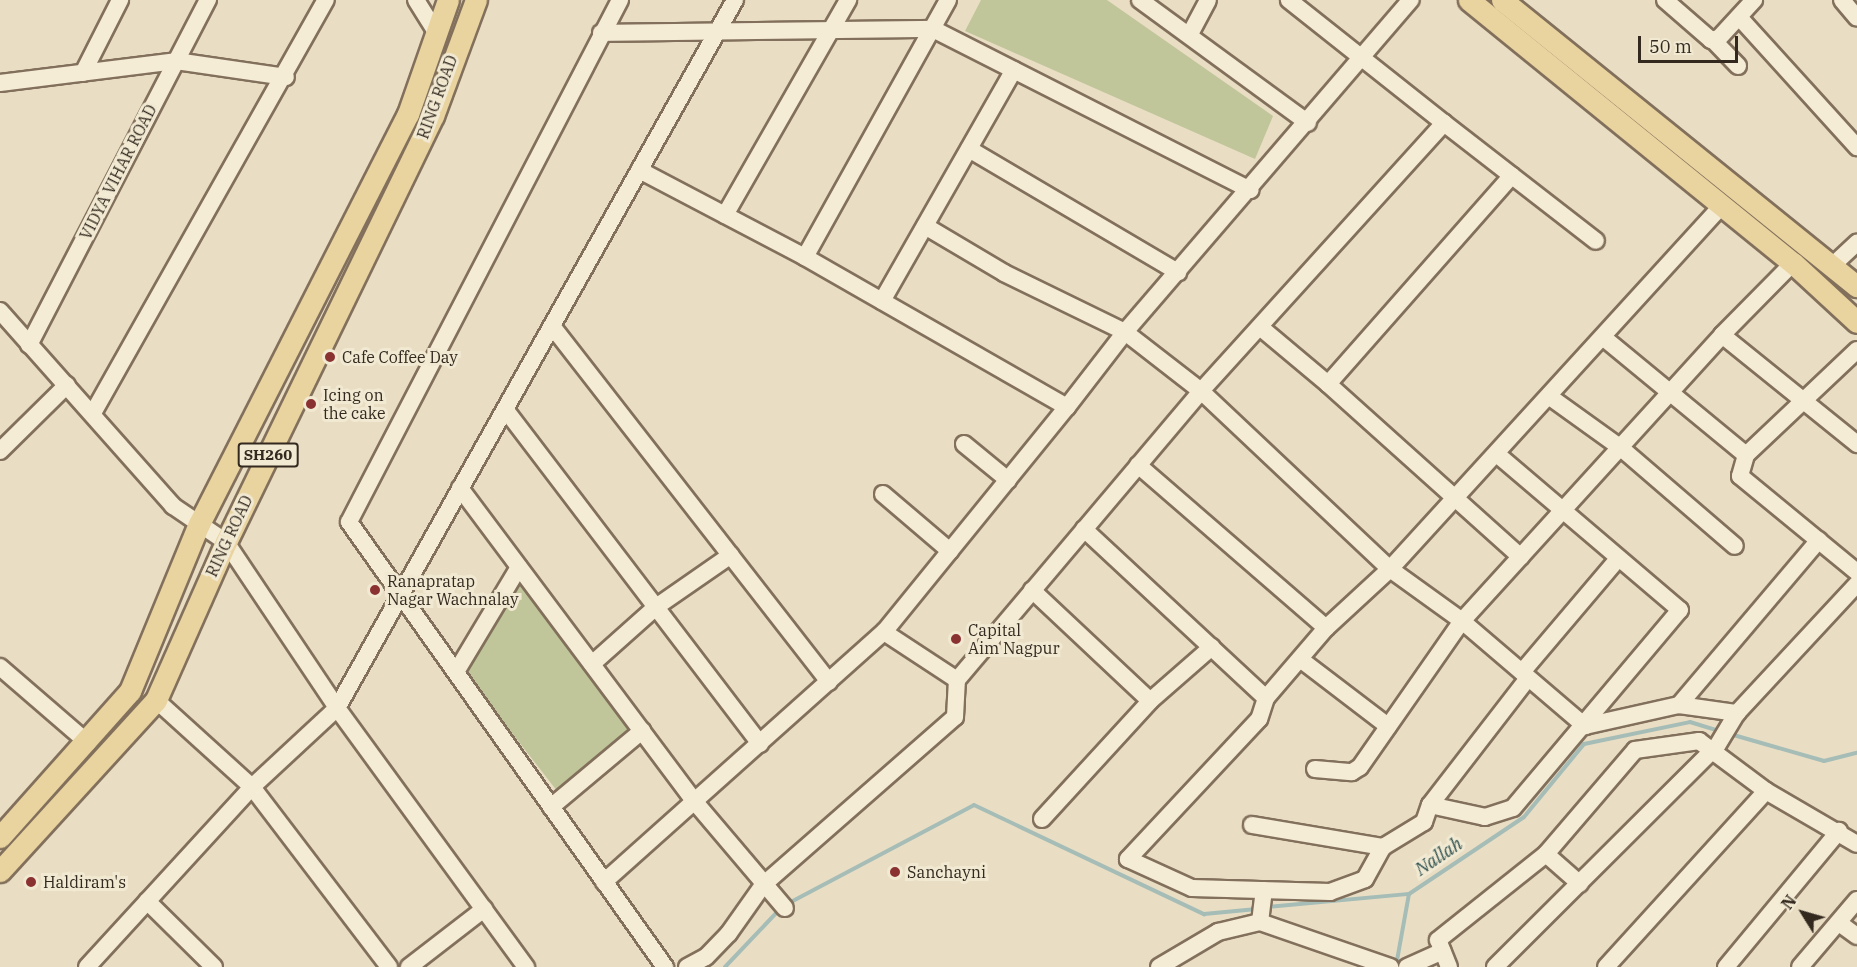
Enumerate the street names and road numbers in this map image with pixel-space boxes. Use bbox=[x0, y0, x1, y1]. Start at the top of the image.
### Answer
street label: RING ROAD bbox=[413, 52, 461, 142]
street label: VIDYA VIHAR ROAD bbox=[76, 101, 160, 243]
road number: SH260 bbox=[236, 443, 300, 467]
street label: RING ROAD bbox=[202, 492, 256, 580]

